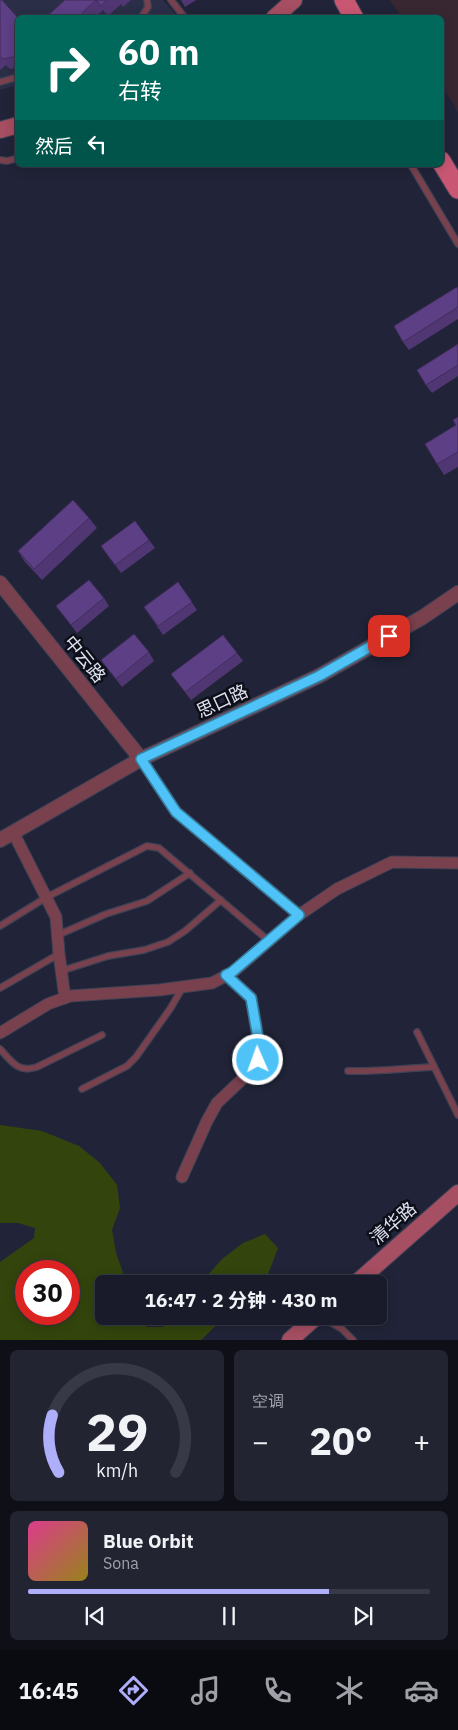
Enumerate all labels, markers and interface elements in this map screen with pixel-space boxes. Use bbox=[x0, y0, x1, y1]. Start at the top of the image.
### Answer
text: 60 m bbox=[118, 29, 200, 75]
icon: right bbox=[35, 35, 100, 100]
text: 右转 bbox=[118, 76, 162, 105]
icon: left bbox=[83, 130, 111, 158]
text: 然后 bbox=[35, 134, 73, 158]
pin bbox=[368, 615, 410, 657]
icon: arrive bbox=[375, 622, 403, 650]
street label: 中云路 bbox=[59, 631, 111, 687]
street label: 思口路 bbox=[193, 679, 251, 723]
position arrow bbox=[231, 1033, 283, 1085]
street label: 清华路 bbox=[365, 1197, 421, 1249]
speed limit sign: 30 bbox=[15, 1260, 80, 1325]
text: 16:47 · 2 分钟 · 430 m bbox=[145, 1288, 337, 1312]
text: 空调 bbox=[252, 1391, 284, 1411]
text: 29 bbox=[86, 1398, 148, 1465]
text: 20° bbox=[309, 1416, 373, 1465]
text: − bbox=[252, 1423, 269, 1460]
text: + bbox=[413, 1423, 430, 1460]
text: km/h bbox=[96, 1459, 138, 1482]
text: Blue Orbit bbox=[103, 1529, 193, 1553]
text: Sona bbox=[103, 1553, 139, 1573]
icon: previous bbox=[81, 1602, 109, 1630]
icon: pause bbox=[215, 1602, 243, 1630]
icon: next bbox=[349, 1602, 377, 1630]
icon: directions bbox=[116, 1673, 151, 1708]
icon: music bbox=[188, 1673, 223, 1708]
icon: phone bbox=[260, 1673, 295, 1708]
icon: climate bbox=[332, 1673, 367, 1708]
icon: car bbox=[404, 1673, 439, 1708]
text: 16:45 bbox=[19, 1676, 79, 1705]

